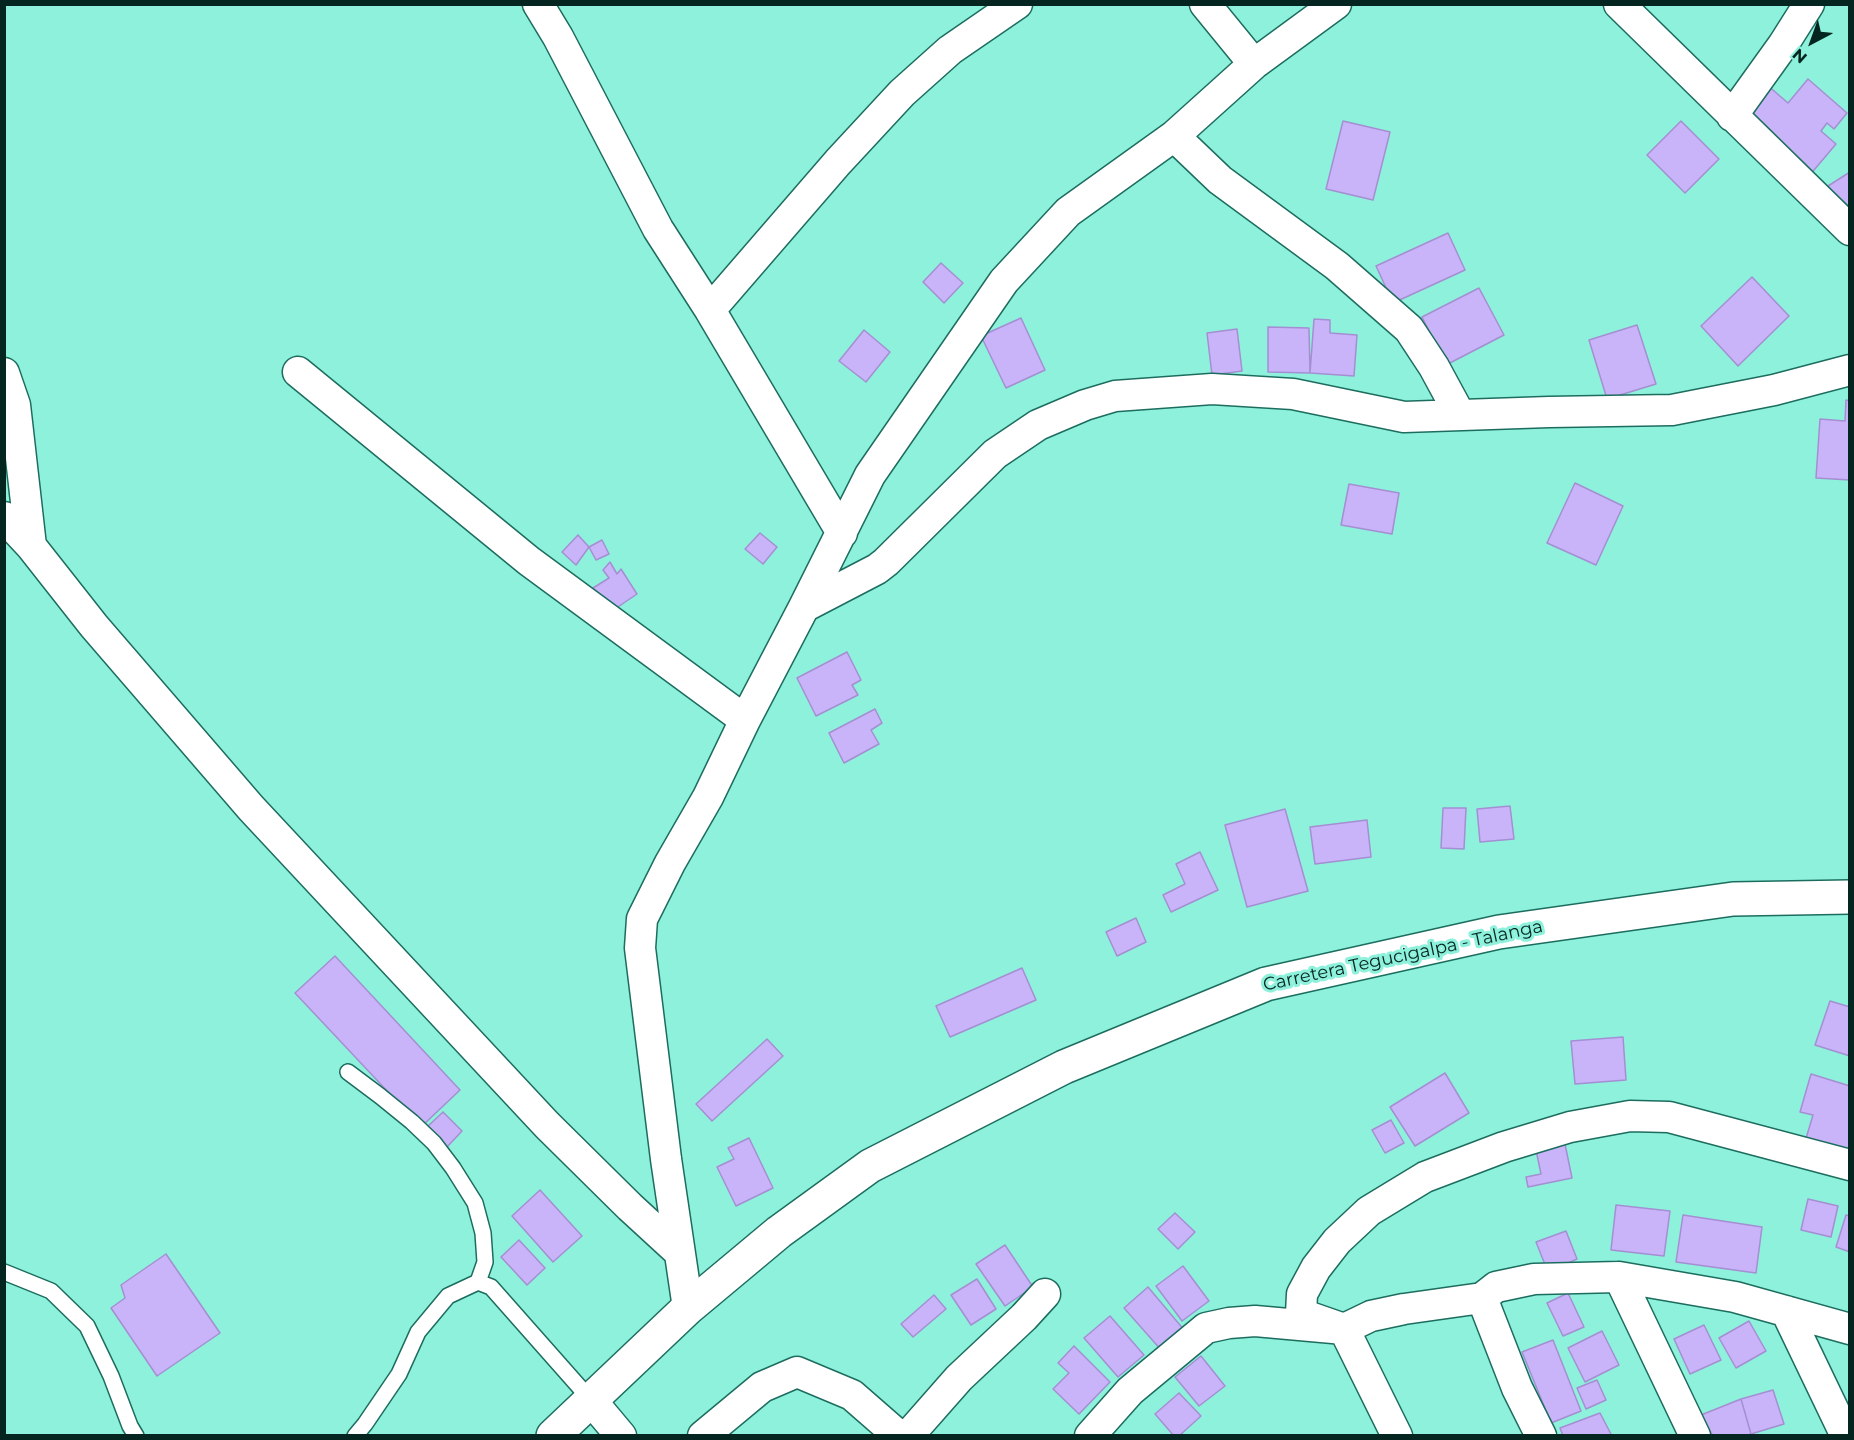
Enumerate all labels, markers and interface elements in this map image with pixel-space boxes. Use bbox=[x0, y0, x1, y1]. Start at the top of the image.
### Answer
north arrow bbox=[1782, 12, 1842, 72]
text: N bbox=[1789, 45, 1811, 67]
street label: Carretera Tegucigalpa - Talanga bbox=[1261, 916, 1545, 996]

